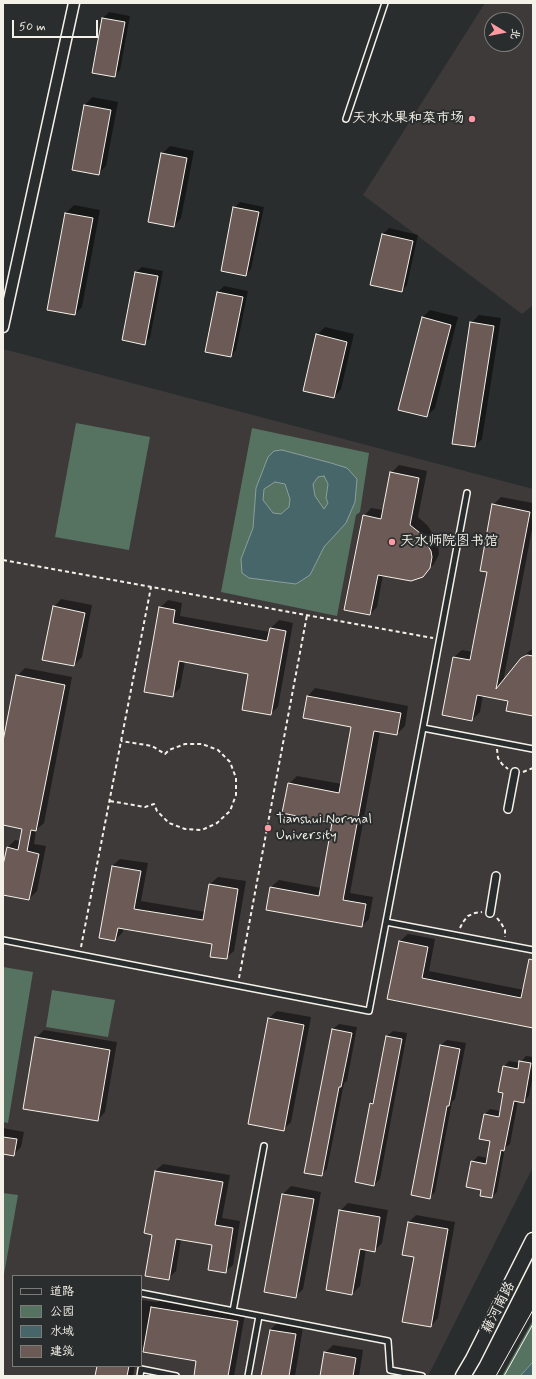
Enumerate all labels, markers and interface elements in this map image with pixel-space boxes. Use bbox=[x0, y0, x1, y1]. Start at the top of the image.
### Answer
scale bar bbox=[14, 12, 100, 38]
north arrow bbox=[484, 12, 524, 52]
text: 50 m bbox=[19, 19, 46, 35]
text: 北 bbox=[507, 27, 523, 41]
place label: 天水水果和菜市场 bbox=[352, 111, 464, 127]
marker: 天水水果和菜市场 bbox=[467, 114, 477, 124]
place label: 天水师院图书馆 bbox=[400, 534, 498, 550]
marker: 天水师院图书馆 bbox=[387, 537, 397, 547]
place label: Tianshui Normal University bbox=[276, 812, 372, 844]
marker: Tianshui Normal University bbox=[263, 823, 273, 833]
legend bbox=[12, 1275, 142, 1367]
street label: 藉河南路 bbox=[479, 1279, 519, 1337]
text: 道路 bbox=[50, 1284, 74, 1300]
text: 公园 bbox=[50, 1304, 74, 1320]
text: 水域 bbox=[50, 1324, 74, 1340]
text: 建筑 bbox=[50, 1344, 74, 1360]

